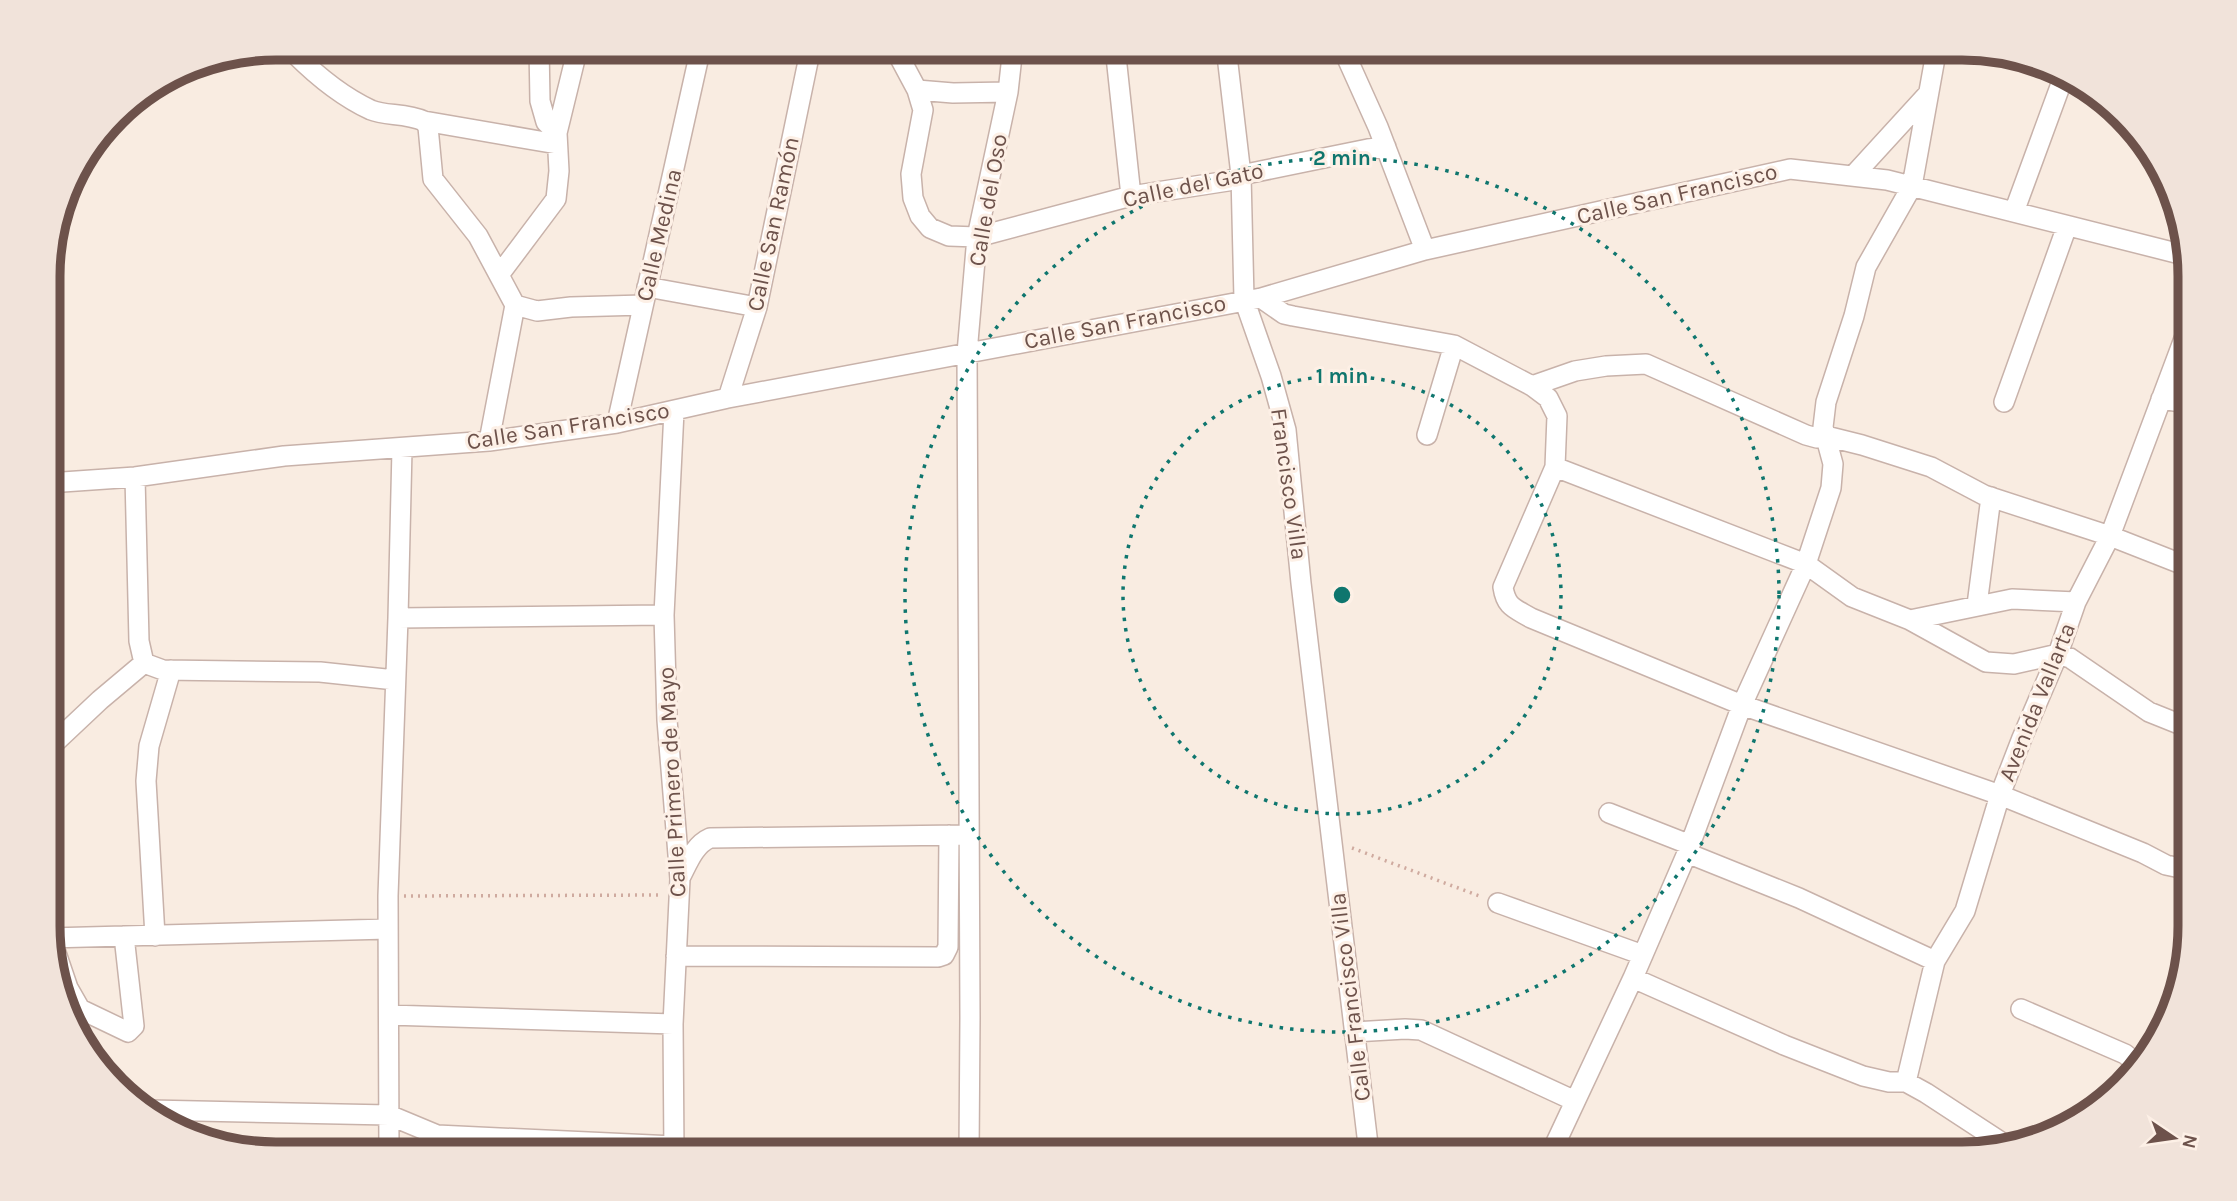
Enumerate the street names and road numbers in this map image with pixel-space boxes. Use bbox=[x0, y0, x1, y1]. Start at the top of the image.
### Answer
street label: Calle del Oso bbox=[963, 132, 1013, 268]
street label: Calle San Ramón bbox=[741, 134, 805, 314]
street label: Calle del Gato bbox=[1120, 157, 1266, 213]
street label: Calle San Francisco bbox=[1574, 158, 1780, 230]
street label: Calle Medina bbox=[631, 166, 687, 304]
street label: Calle San Francisco bbox=[1022, 289, 1228, 355]
street label: Calle San Francisco bbox=[465, 397, 671, 455]
street label: Francisco Villa bbox=[1265, 406, 1313, 562]
street label: Avenida Vallarta bbox=[1993, 619, 2081, 785]
street label: Calle Primero de Mayo bbox=[652, 666, 692, 898]
street label: Calle Francisco Villa bbox=[1324, 891, 1376, 1103]

